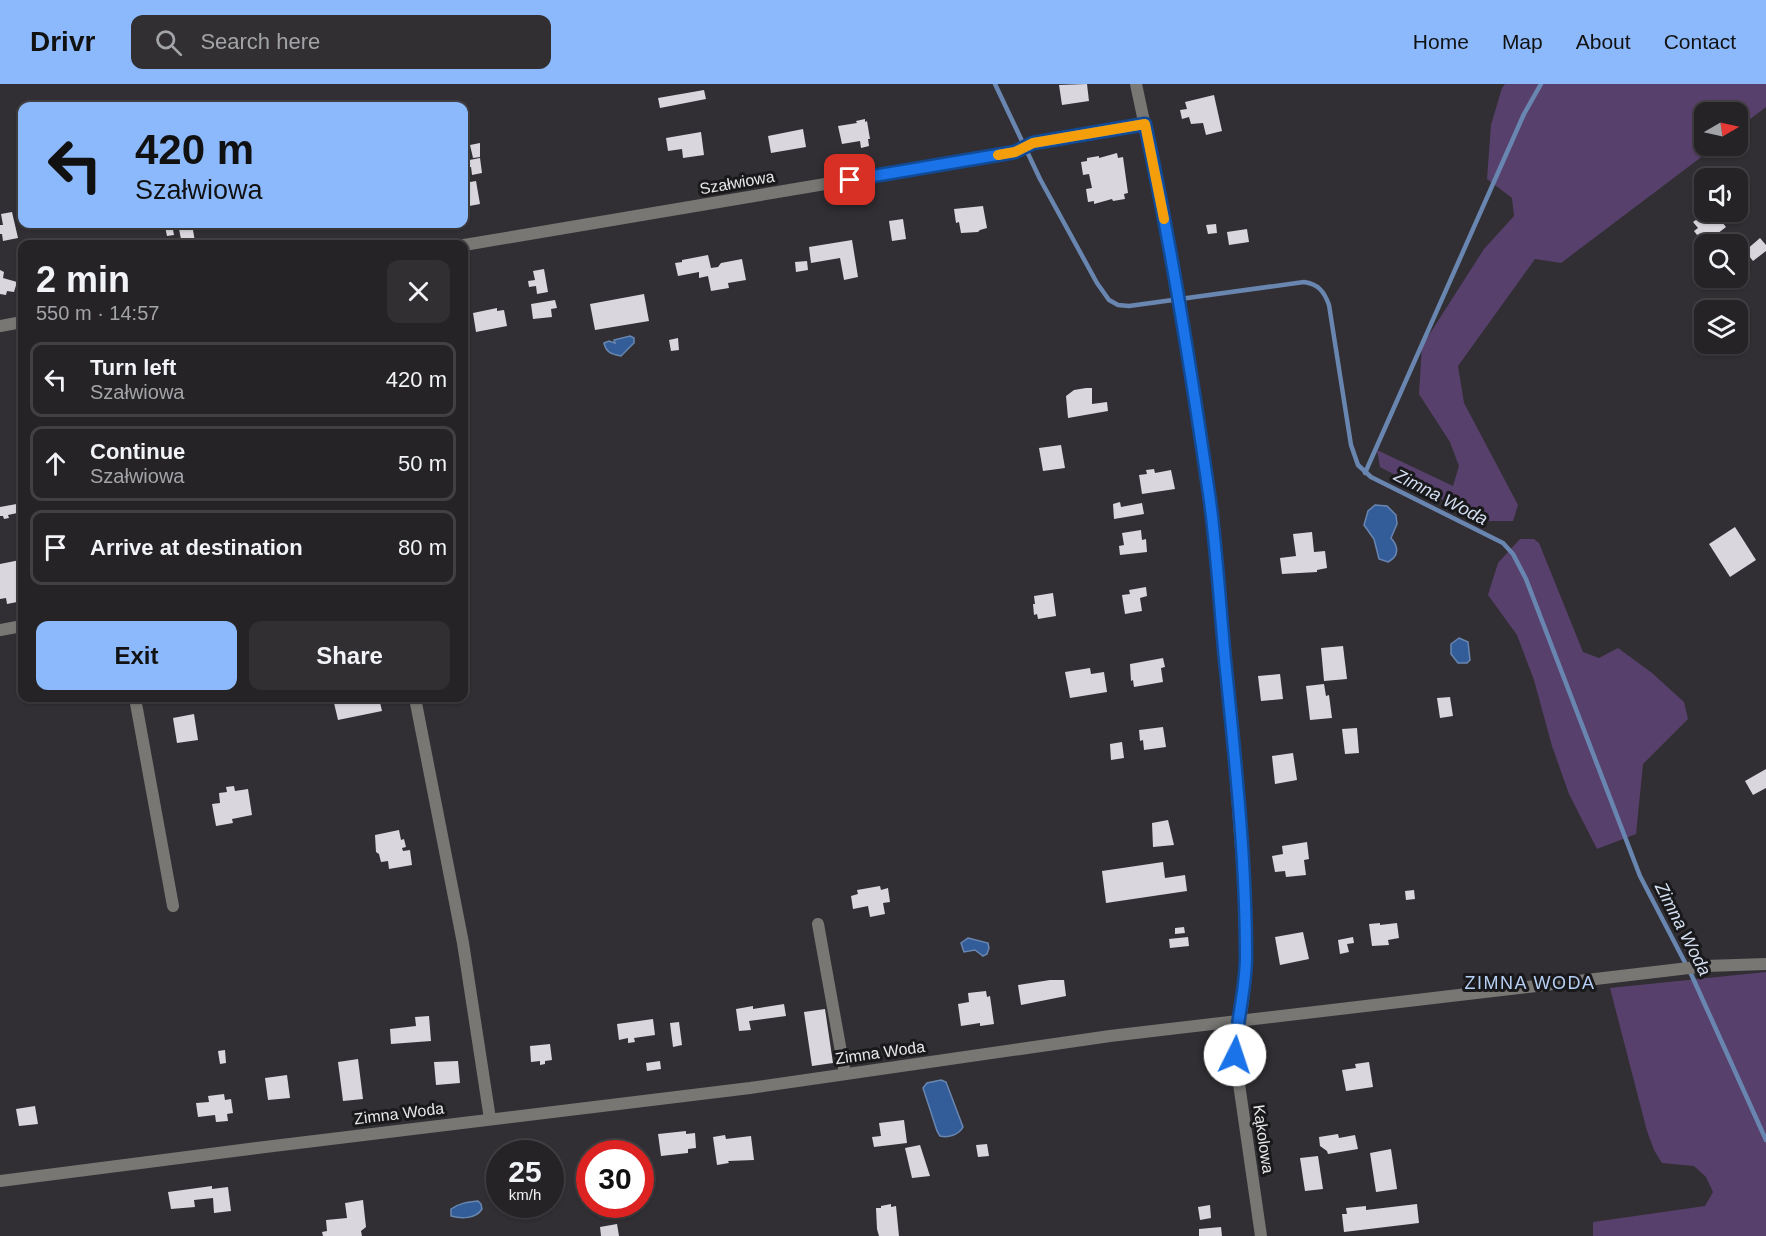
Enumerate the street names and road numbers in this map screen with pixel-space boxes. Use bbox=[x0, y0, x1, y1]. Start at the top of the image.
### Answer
street label: Szałwiowa bbox=[698, 168, 776, 197]
street label: Zimna Woda bbox=[834, 1038, 926, 1067]
street label: Zimna Woda bbox=[353, 1100, 445, 1127]
street label: Kąkolowa bbox=[1250, 1104, 1277, 1175]

